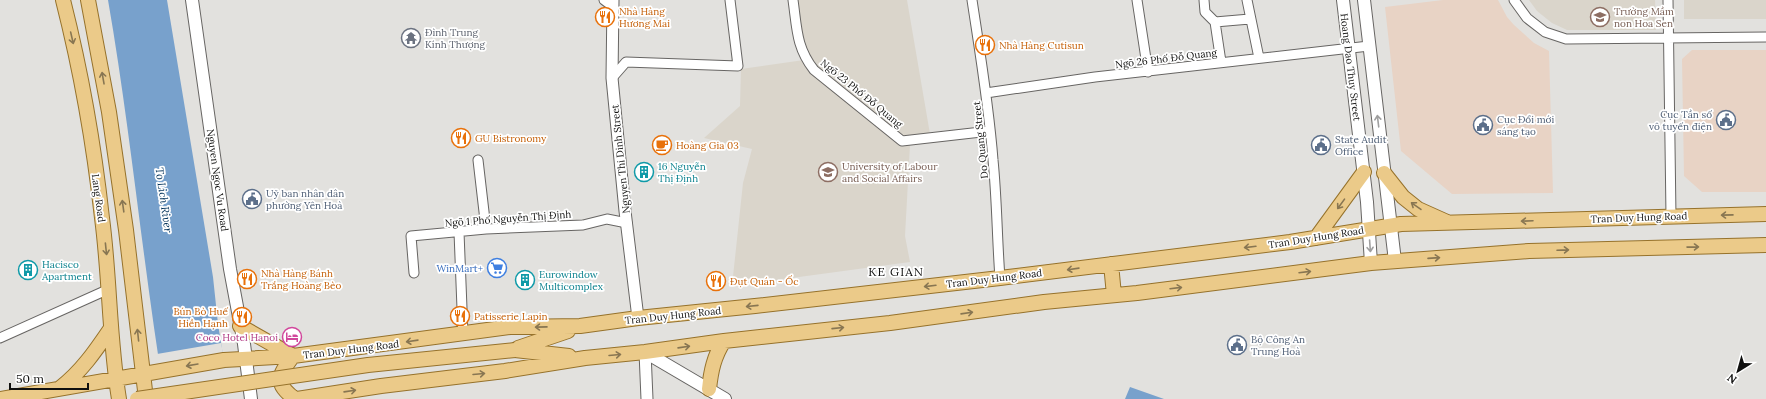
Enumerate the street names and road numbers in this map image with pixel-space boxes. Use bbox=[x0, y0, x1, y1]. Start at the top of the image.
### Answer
street label: Hoang Dao Thuy Street bbox=[1337, 12, 1364, 122]
street label: Ngõ 26 Phố Đỗ Quang bbox=[1114, 46, 1218, 71]
street label: Ngõ 23 Phố Đỗ Quang bbox=[818, 56, 906, 131]
street label: Do Quang Street bbox=[970, 101, 991, 179]
street label: Nguyen Thi Dinh Street bbox=[608, 104, 633, 214]
street label: Nguyen Ngoc Vu Road bbox=[204, 128, 231, 232]
street label: Lang Road bbox=[89, 173, 108, 223]
street label: Ngõ 1 Phố Nguyễn Thị Định bbox=[444, 208, 572, 229]
street label: Tran Duy Hung Road bbox=[1590, 209, 1688, 226]
street label: Tran Duy Hung Road bbox=[1267, 224, 1365, 251]
street label: Tran Duy Hung Road bbox=[945, 266, 1043, 291]
street label: Tran Duy Hung Road bbox=[624, 304, 722, 327]
street label: Tran Duy Hung Road bbox=[302, 337, 400, 362]

